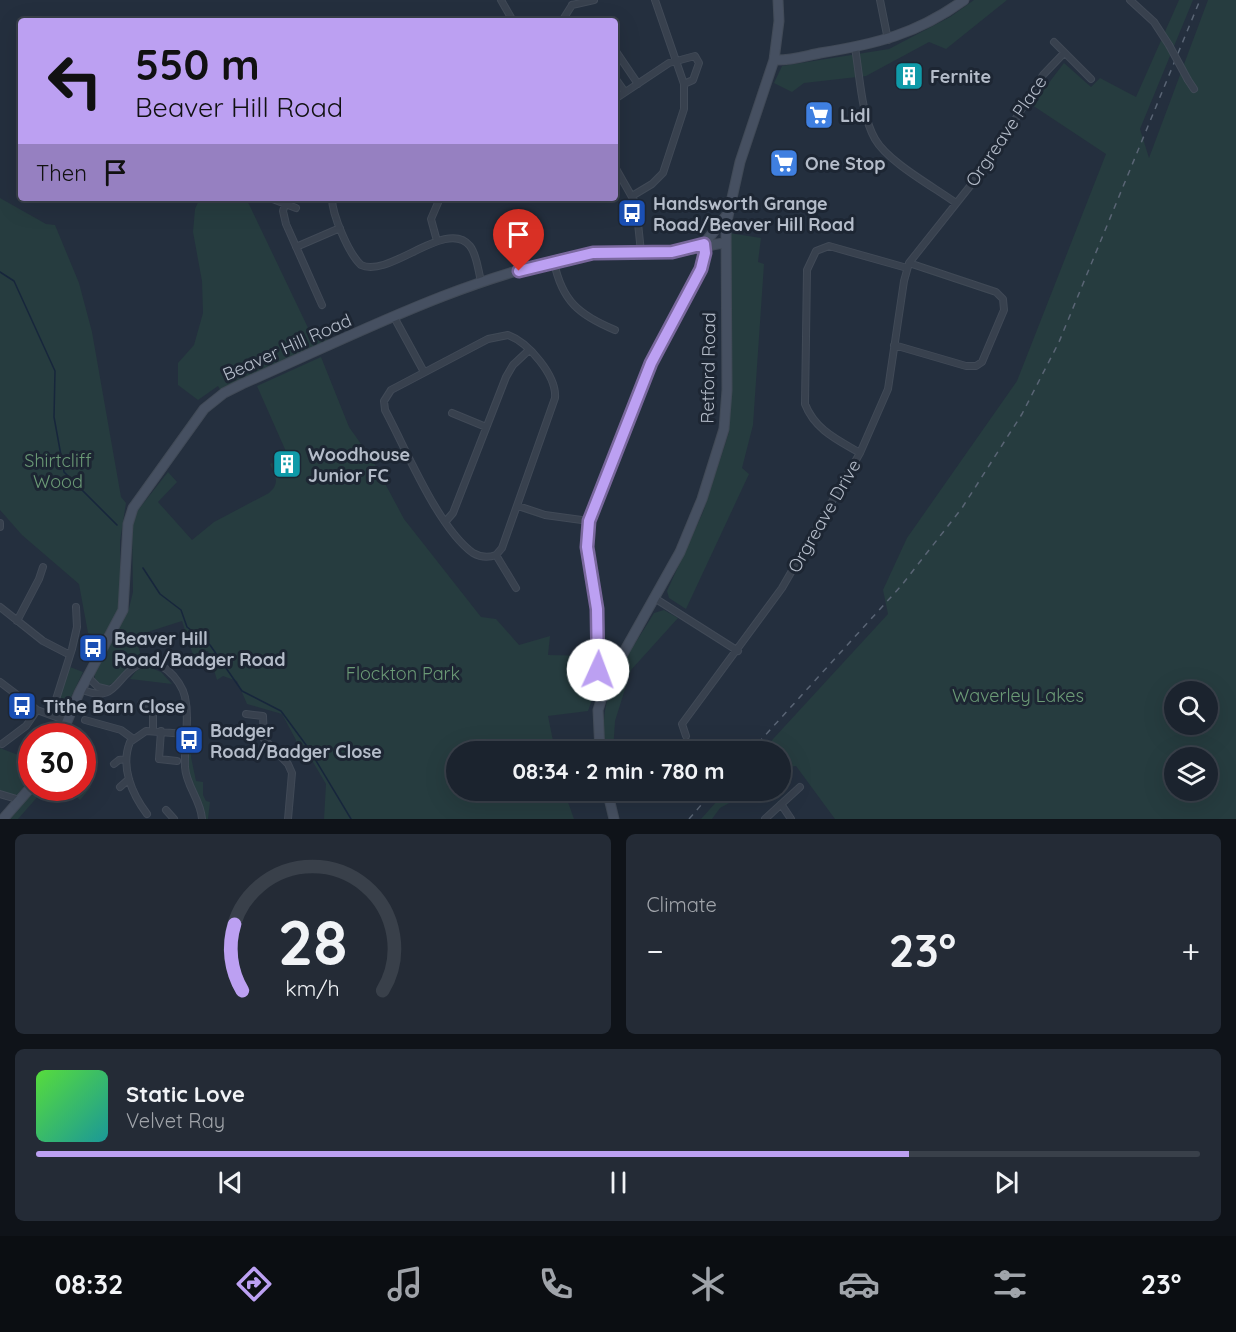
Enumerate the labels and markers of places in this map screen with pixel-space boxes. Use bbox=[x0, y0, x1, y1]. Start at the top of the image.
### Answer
building icon: Fernite bbox=[893, 60, 925, 92]
place label: Fernite bbox=[930, 65, 991, 88]
supermarket icon: Lidl bbox=[803, 99, 835, 131]
place label: Lidl bbox=[840, 104, 871, 127]
supermarket icon: One Stop bbox=[768, 147, 800, 179]
place label: One Stop bbox=[805, 152, 886, 175]
place label: Handsworth Grange Road/Beaver Hill Road bbox=[653, 192, 854, 236]
bus stop icon: Handsworth Grange Road/Beaver Hill Road bbox=[616, 197, 648, 229]
pin bbox=[493, 209, 544, 271]
place label: Woodhouse Junior FC bbox=[308, 443, 410, 487]
building icon: Woodhouse Junior FC bbox=[271, 448, 303, 480]
place label: Beaver Hill Road/Badger Road bbox=[114, 627, 285, 671]
bus stop icon: Beaver Hill Road/Badger Road bbox=[77, 632, 109, 664]
bus stop icon: Tithe Barn Close bbox=[6, 690, 38, 722]
place label: Tithe Barn Close bbox=[43, 695, 185, 718]
place label: Badger Road/Badger Close bbox=[210, 719, 382, 763]
bus stop icon: Badger Road/Badger Close bbox=[173, 724, 205, 756]

